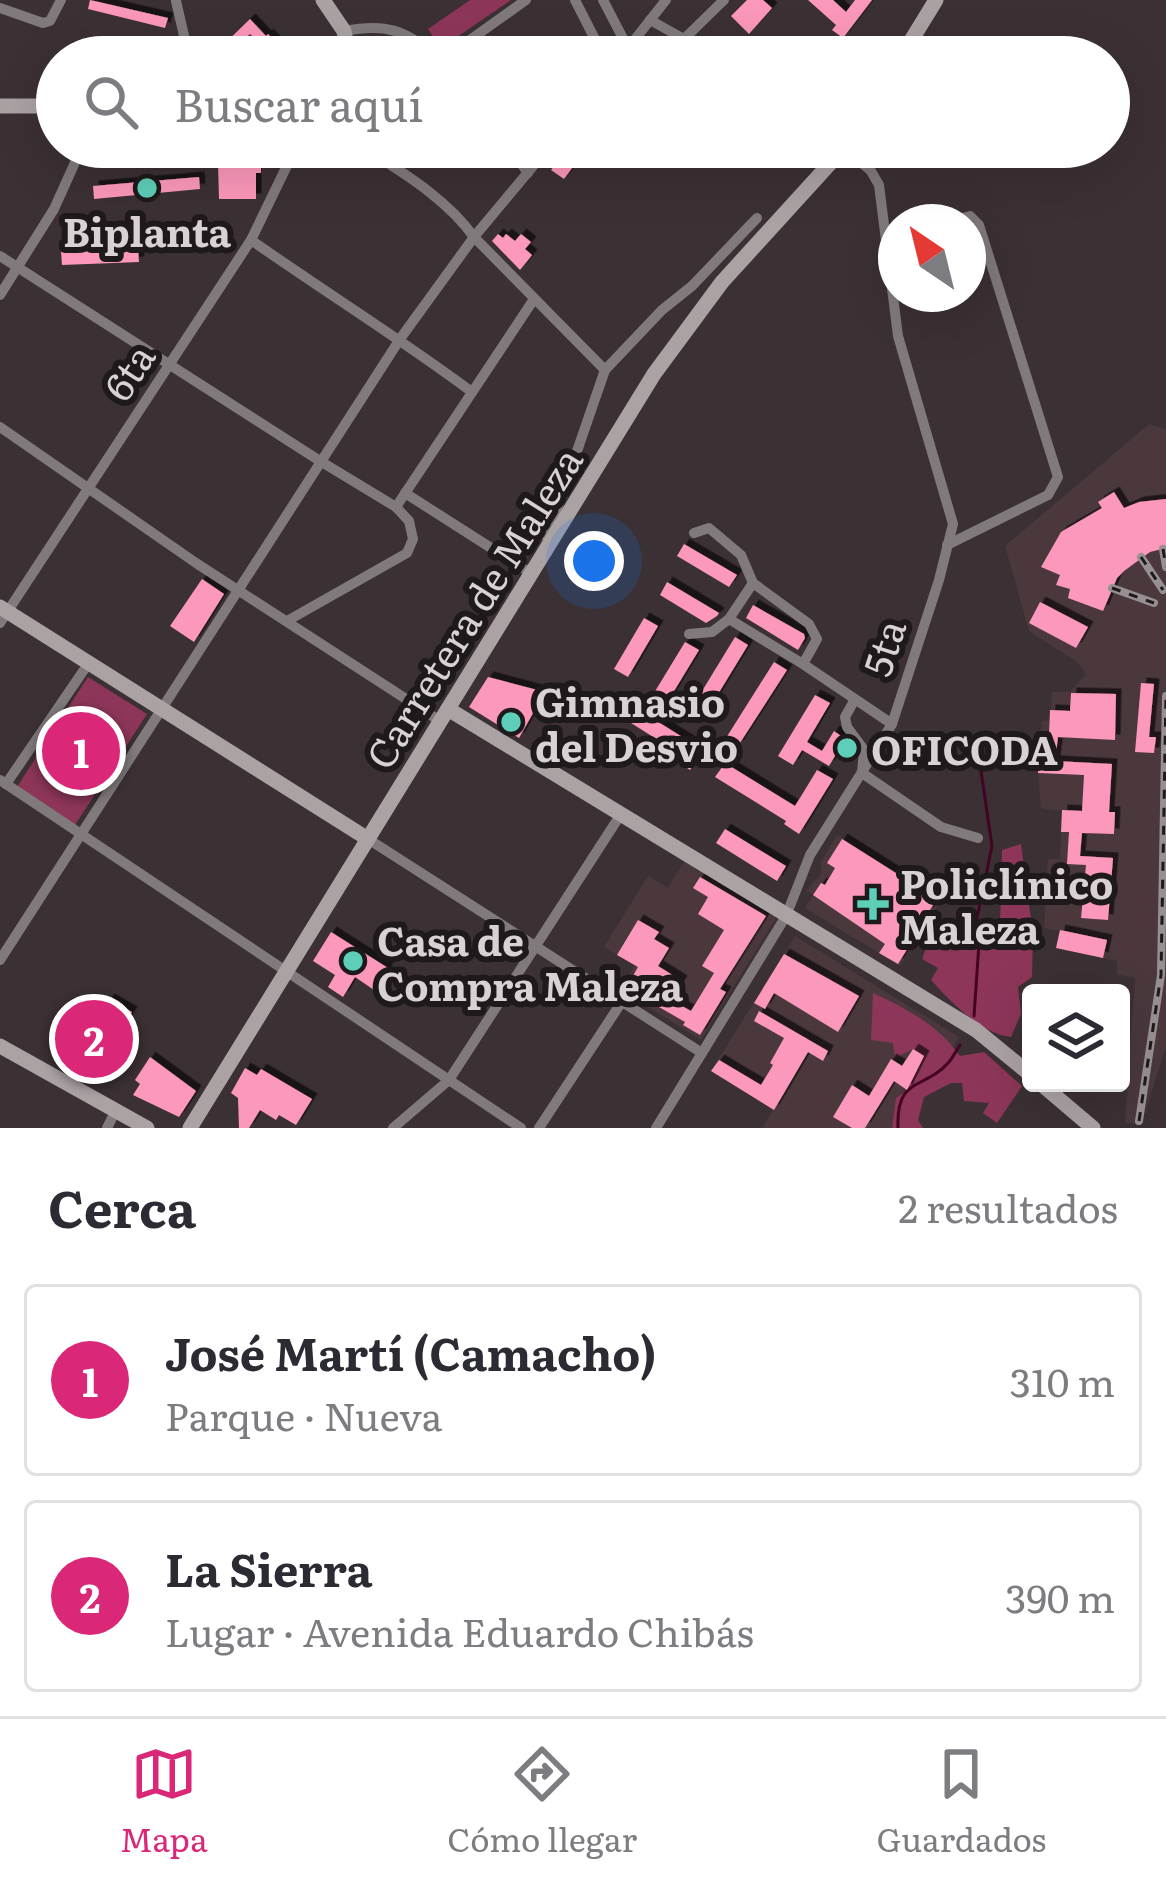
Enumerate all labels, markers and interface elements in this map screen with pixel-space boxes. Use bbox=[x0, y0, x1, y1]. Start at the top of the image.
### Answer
search box bbox=[36, 36, 1130, 168]
icon: search bbox=[78, 69, 144, 135]
text: Buscar aquí bbox=[174, 69, 423, 136]
marker: Biplanta bbox=[134, 175, 160, 201]
place label: Biplanta bbox=[63, 201, 232, 259]
north arrow bbox=[878, 204, 986, 312]
street label: 6ta bbox=[87, 331, 167, 411]
street label: Carretera de Maleza bbox=[349, 435, 595, 779]
your location bbox=[564, 531, 624, 591]
street label: 5ta bbox=[846, 611, 918, 683]
place label: Gimnasio del Desvio bbox=[535, 671, 738, 774]
pin: 1 bbox=[42, 706, 120, 796]
marker: Gimnasio del Desvio bbox=[498, 709, 524, 735]
place label: OFICODA bbox=[871, 719, 1058, 777]
marker: OFICODA bbox=[834, 735, 860, 761]
place label: Policlínico Maleza bbox=[900, 853, 1113, 956]
marker: Policlínico Maleza bbox=[857, 888, 889, 920]
place label: Casa de Compra Maleza bbox=[377, 910, 684, 1013]
marker: Casa de Compra Maleza bbox=[340, 948, 366, 974]
map controls bbox=[1022, 984, 1130, 1092]
button: layers bbox=[1022, 984, 1130, 1092]
pin: 2 bbox=[55, 994, 133, 1084]
text: Cerca bbox=[48, 1168, 196, 1244]
text: 2 resultados bbox=[898, 1177, 1118, 1235]
text: José Martí (Camacho) bbox=[165, 1318, 656, 1385]
text: 1 bbox=[82, 1351, 98, 1409]
text: 310 m bbox=[1010, 1351, 1115, 1409]
text: Parque · Nueva bbox=[165, 1385, 443, 1443]
text: La Sierra bbox=[165, 1534, 373, 1601]
text: 2 bbox=[80, 1567, 100, 1625]
text: 390 m bbox=[1005, 1567, 1115, 1625]
text: Lugar · Avenida Eduardo Chibás bbox=[165, 1601, 754, 1659]
tab: Mapa bbox=[120, 1741, 208, 1862]
tab: Cómo llegar bbox=[447, 1741, 637, 1862]
tab: Guardados bbox=[876, 1741, 1046, 1862]

